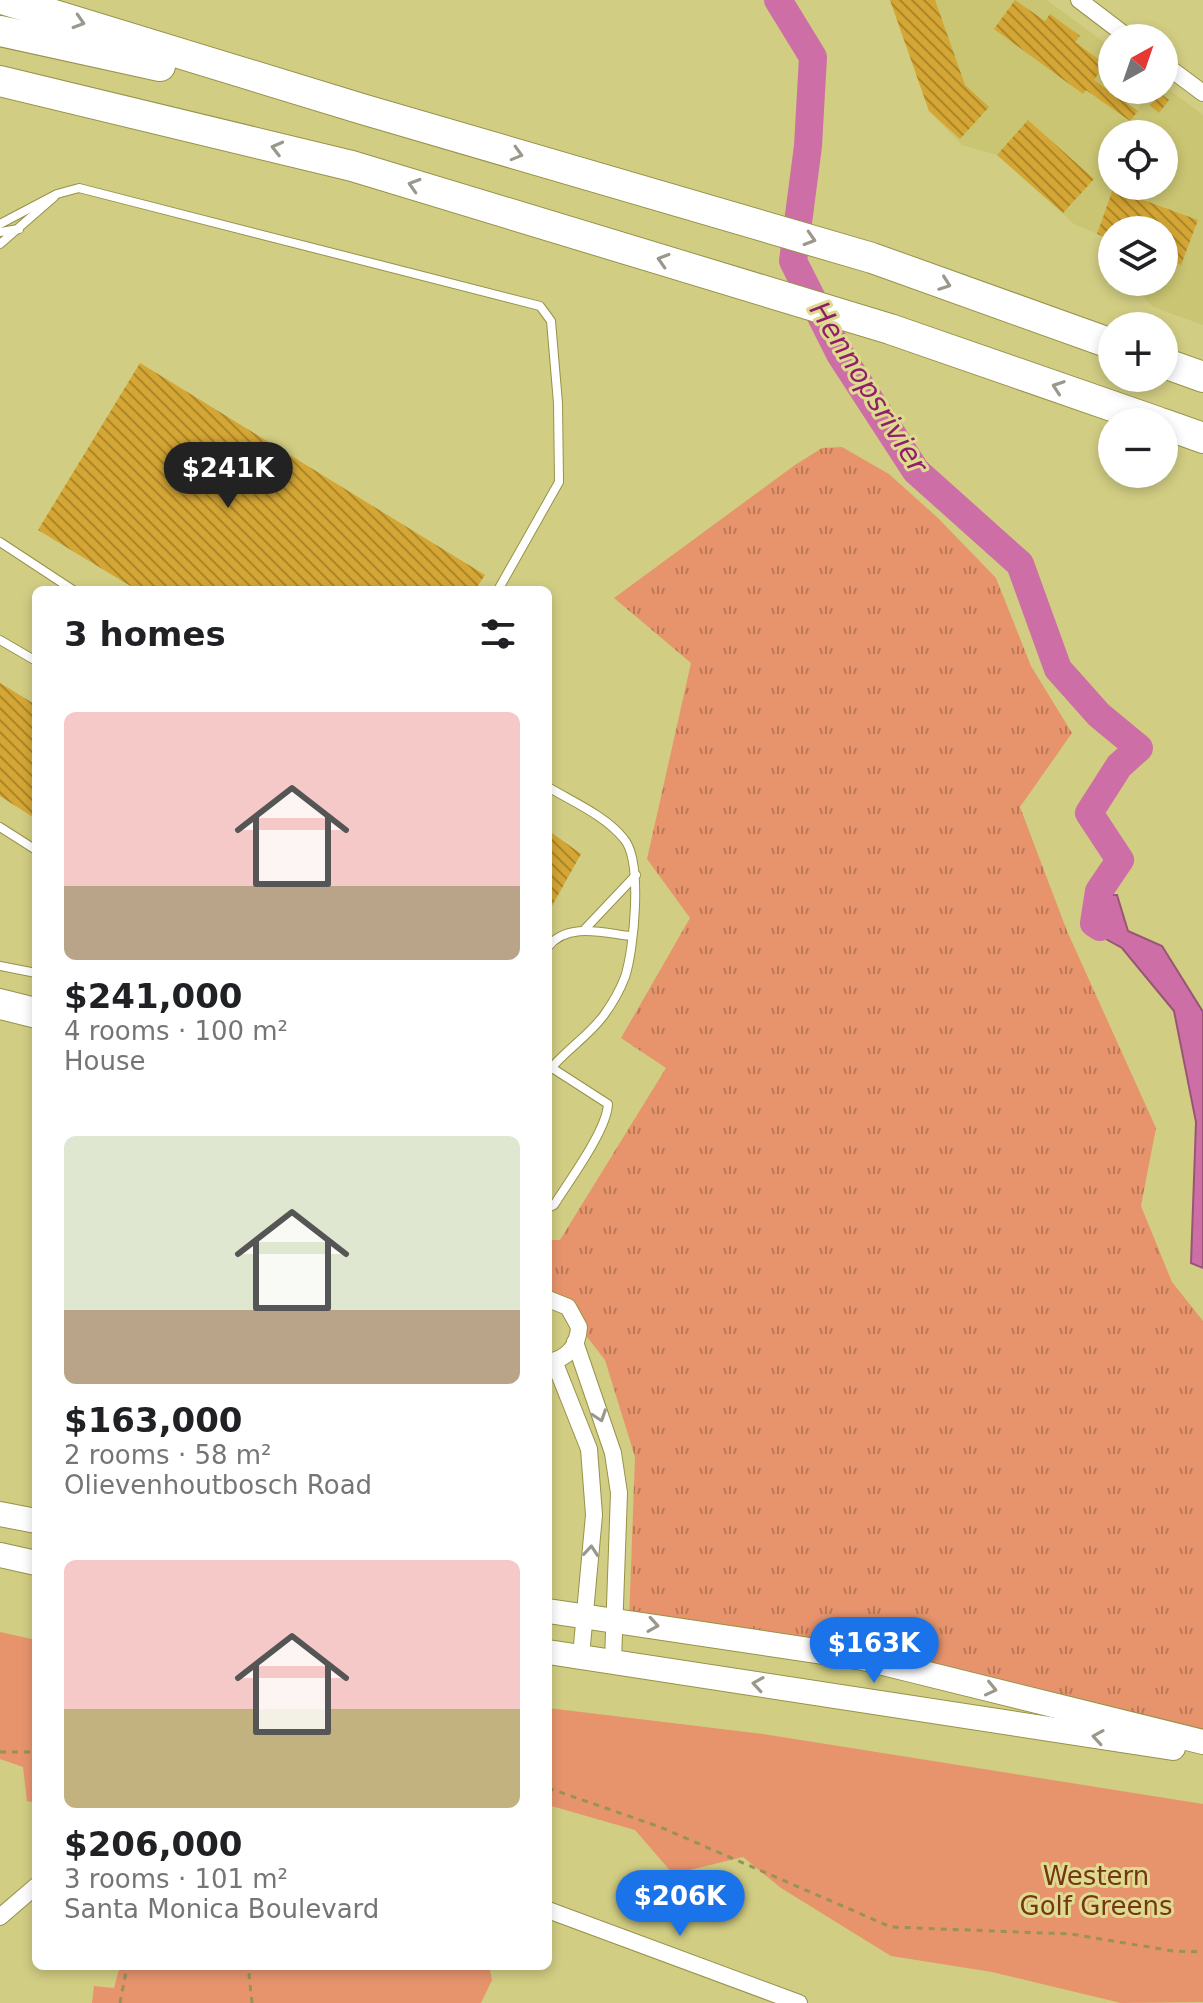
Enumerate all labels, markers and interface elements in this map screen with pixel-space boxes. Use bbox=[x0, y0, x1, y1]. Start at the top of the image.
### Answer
one-way arrow bbox=[72, 13, 86, 29]
north arrow bbox=[1098, 24, 1178, 104]
map controls bbox=[1098, 24, 1178, 488]
button: locate bbox=[1098, 120, 1178, 200]
one-way arrow bbox=[270, 140, 284, 157]
one-way arrow bbox=[510, 145, 524, 161]
one-way arrow bbox=[408, 178, 422, 194]
button: layers bbox=[1098, 216, 1178, 296]
one-way arrow bbox=[803, 230, 817, 246]
one-way arrow bbox=[657, 253, 671, 269]
one-way arrow bbox=[937, 274, 951, 291]
water label: Hennopsrivier bbox=[803, 296, 935, 480]
button: + bbox=[1098, 312, 1178, 392]
one-way arrow bbox=[1052, 381, 1066, 397]
button: − bbox=[1098, 408, 1178, 488]
pin: $241K bbox=[172, 442, 284, 510]
text: $241K bbox=[182, 453, 274, 483]
icon: filters bbox=[476, 612, 520, 656]
text: 3 homes bbox=[64, 614, 226, 654]
icon: home bbox=[220, 764, 364, 908]
text: $241,000 bbox=[64, 976, 243, 1016]
text: 4 rooms · 100 m² bbox=[64, 1016, 288, 1046]
text: House bbox=[64, 1046, 145, 1076]
icon: home bbox=[220, 1188, 364, 1332]
text: $163,000 bbox=[64, 1400, 243, 1440]
one-way arrow bbox=[591, 1409, 607, 1423]
text: 2 rooms · 58 m² bbox=[64, 1440, 272, 1470]
text: Olievenhoutbosch Road bbox=[64, 1470, 372, 1500]
one-way arrow bbox=[582, 1544, 599, 1557]
icon: home bbox=[220, 1612, 364, 1756]
one-way arrow bbox=[646, 1616, 660, 1633]
pin: $163K bbox=[818, 1617, 930, 1685]
text: $163K bbox=[828, 1628, 920, 1658]
one-way arrow bbox=[751, 1676, 765, 1693]
one-way arrow bbox=[983, 1680, 997, 1697]
one-way arrow bbox=[1091, 1729, 1105, 1746]
text: $206,000 bbox=[64, 1824, 243, 1864]
park label: Western Golf Greens bbox=[1020, 1861, 1172, 1921]
text: 3 rooms · 101 m² bbox=[64, 1864, 288, 1894]
pin: $206K bbox=[624, 1870, 736, 1938]
text: $206K bbox=[634, 1881, 726, 1911]
text: Santa Monica Boulevard bbox=[64, 1894, 379, 1924]

